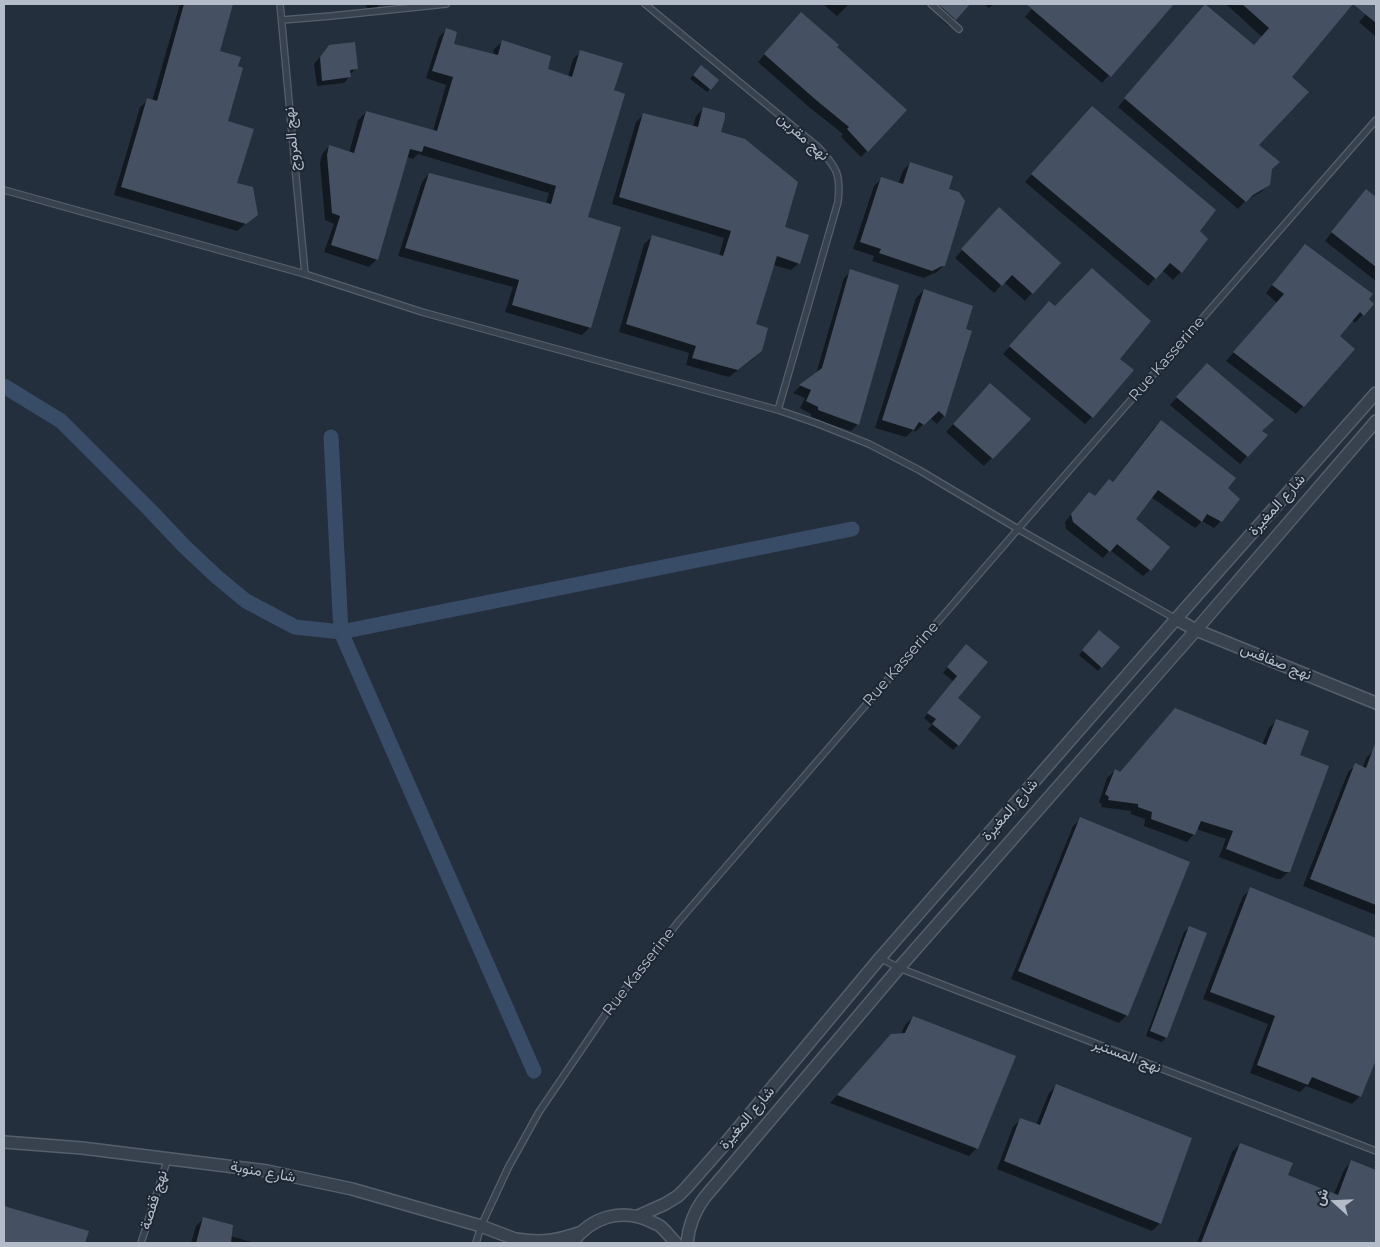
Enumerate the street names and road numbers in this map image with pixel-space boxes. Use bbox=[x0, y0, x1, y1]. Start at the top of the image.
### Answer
street label: نهج المروج bbox=[280, 106, 304, 172]
street label: نهج مقرين bbox=[773, 109, 833, 165]
street label: Rue Kasserine bbox=[1125, 313, 1209, 405]
street label: شارع المغيرة bbox=[1245, 470, 1309, 540]
street label: Rue Kasserine bbox=[859, 618, 943, 710]
street label: نهج صفاقس bbox=[1238, 640, 1314, 684]
street label: شارع المغيرة bbox=[978, 775, 1042, 845]
street label: Rue Kasserine bbox=[599, 925, 679, 1019]
street label: نهج المستير bbox=[1090, 1035, 1164, 1077]
street label: شارع المغيرة bbox=[715, 1083, 779, 1153]
street label: شارع منوبة bbox=[229, 1157, 297, 1187]
street label: نهج قفصة bbox=[136, 1168, 172, 1232]

